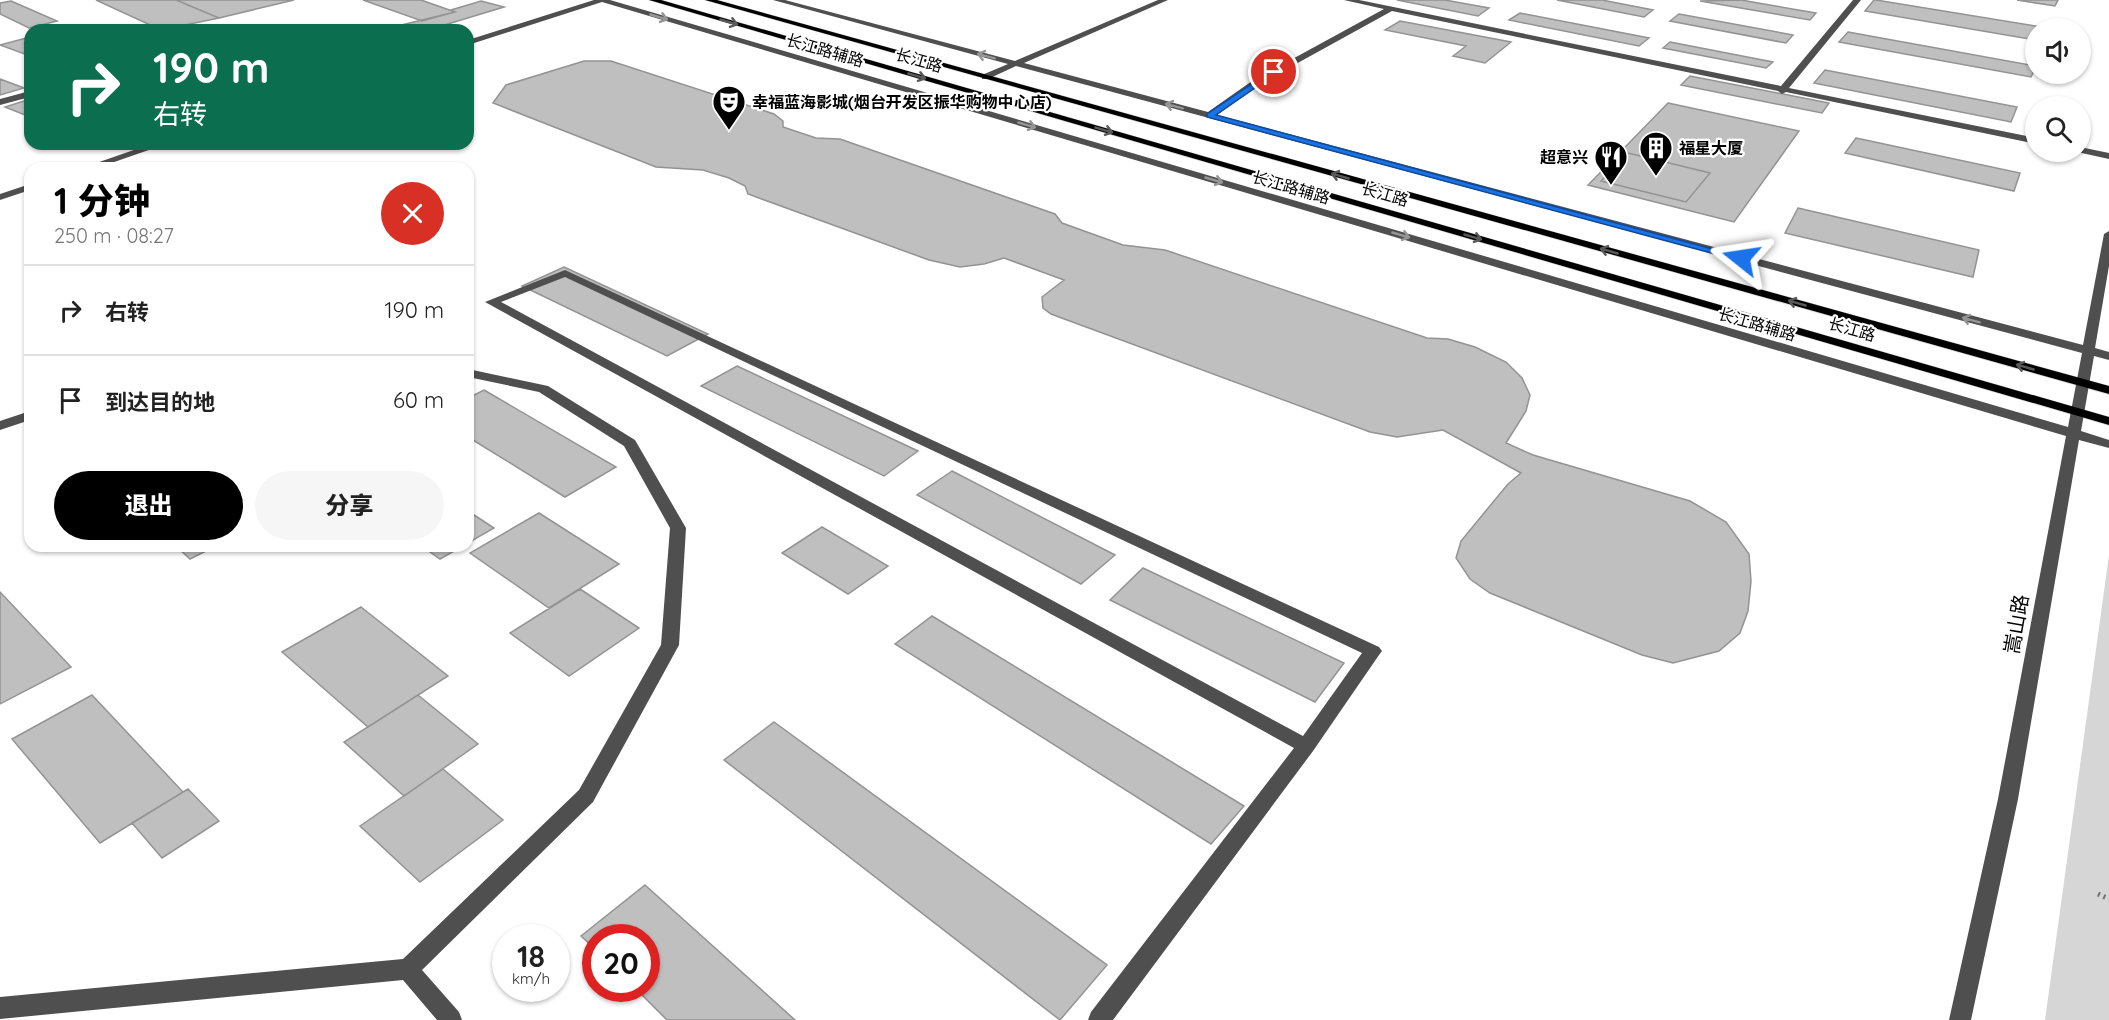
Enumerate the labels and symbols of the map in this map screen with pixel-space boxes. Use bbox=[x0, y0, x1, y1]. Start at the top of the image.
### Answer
one-way arrow bbox=[649, 11, 668, 23]
one-way arrow bbox=[719, 17, 738, 28]
street label: 长江路辅路 bbox=[784, 29, 866, 71]
street label: 长江路 bbox=[893, 44, 945, 76]
pin bbox=[1248, 46, 1299, 97]
one-way arrow bbox=[977, 50, 996, 61]
one-way arrow bbox=[907, 71, 926, 82]
theatre icon: 幸福蓝海影城(烟台开发区振华购物中心店) bbox=[711, 84, 747, 131]
place label: 幸福蓝海影城(烟台开发区振华购物中心店) bbox=[752, 92, 1052, 112]
one-way arrow bbox=[1165, 100, 1184, 112]
one-way arrow bbox=[1017, 120, 1036, 131]
one-way arrow bbox=[1094, 125, 1113, 136]
building icon: 福星大厦 bbox=[1638, 130, 1674, 177]
place label: 福星大厦 bbox=[1679, 138, 1743, 158]
restaurant icon: 超意兴 bbox=[1593, 139, 1629, 186]
place label: 超意兴 bbox=[1540, 147, 1588, 167]
street label: 长江路辅路 bbox=[1250, 166, 1332, 208]
one-way arrow bbox=[1331, 170, 1350, 181]
one-way arrow bbox=[1204, 175, 1223, 186]
street label: 长江路 bbox=[1359, 178, 1411, 210]
position arrow bbox=[1709, 226, 1773, 290]
one-way arrow bbox=[1391, 230, 1410, 241]
one-way arrow bbox=[1463, 232, 1482, 243]
one-way arrow bbox=[1600, 244, 1619, 256]
one-way arrow bbox=[1788, 297, 1807, 308]
street label: 长江路辅路 bbox=[1716, 303, 1798, 345]
street label: 长江路 bbox=[1826, 313, 1878, 345]
one-way arrow bbox=[1962, 313, 1981, 325]
one-way arrow bbox=[2016, 360, 2035, 372]
street label: 嵩山路 bbox=[1998, 592, 2034, 656]
speed limit sign: 20 bbox=[582, 924, 660, 1002]

